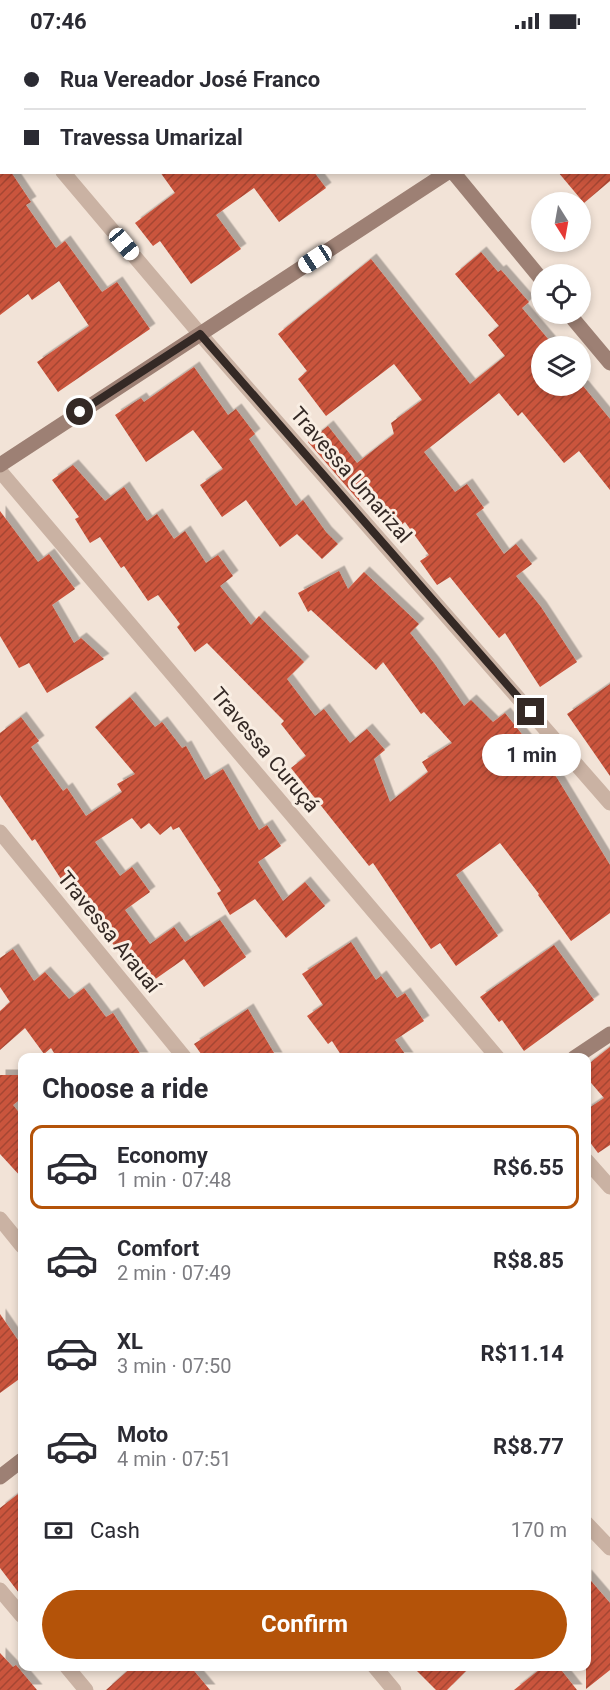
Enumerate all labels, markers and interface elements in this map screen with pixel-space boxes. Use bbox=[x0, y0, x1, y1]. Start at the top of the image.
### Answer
text: 07:46 bbox=[30, 9, 87, 34]
text: Rua Vereador José Franco bbox=[60, 67, 320, 92]
text: Travessa Umarizal bbox=[60, 125, 243, 150]
north arrow bbox=[531, 192, 591, 252]
map controls bbox=[531, 192, 591, 396]
car bbox=[106, 224, 142, 264]
car bbox=[295, 242, 335, 276]
button: locate bbox=[531, 264, 591, 324]
button: layers bbox=[531, 336, 591, 396]
route start bbox=[66, 398, 93, 425]
street label: Travessa Umarizal bbox=[286, 402, 416, 548]
street label: Travessa Curuçá bbox=[206, 683, 324, 817]
route end bbox=[517, 698, 544, 725]
callout: 1 min bbox=[482, 733, 580, 775]
text: 1 min bbox=[506, 743, 557, 767]
street label: Travessa Arauaí bbox=[53, 866, 166, 998]
text: Choose a ride bbox=[42, 1073, 208, 1105]
icon: car bbox=[45, 1140, 99, 1194]
text: Economy bbox=[117, 1143, 208, 1168]
text: R$6.55 bbox=[493, 1155, 564, 1180]
text: 1 min · 07:48 bbox=[117, 1168, 232, 1192]
icon: car bbox=[45, 1233, 99, 1287]
text: Comfort bbox=[117, 1236, 199, 1261]
text: R$8.85 bbox=[493, 1248, 564, 1273]
text: 2 min · 07:49 bbox=[117, 1261, 232, 1285]
icon: car bbox=[45, 1326, 99, 1380]
text: XL bbox=[117, 1329, 143, 1354]
text: R$11.14 bbox=[480, 1341, 564, 1366]
text: 3 min · 07:50 bbox=[117, 1354, 232, 1378]
icon: car bbox=[45, 1419, 99, 1473]
text: Moto bbox=[117, 1422, 168, 1447]
text: R$8.77 bbox=[493, 1434, 564, 1459]
text: 4 min · 07:51 bbox=[117, 1447, 232, 1471]
icon: cash bbox=[42, 1514, 75, 1547]
text: Cash bbox=[90, 1518, 140, 1543]
text: 170 m bbox=[511, 1518, 567, 1542]
button: Confirm bbox=[42, 1590, 567, 1659]

